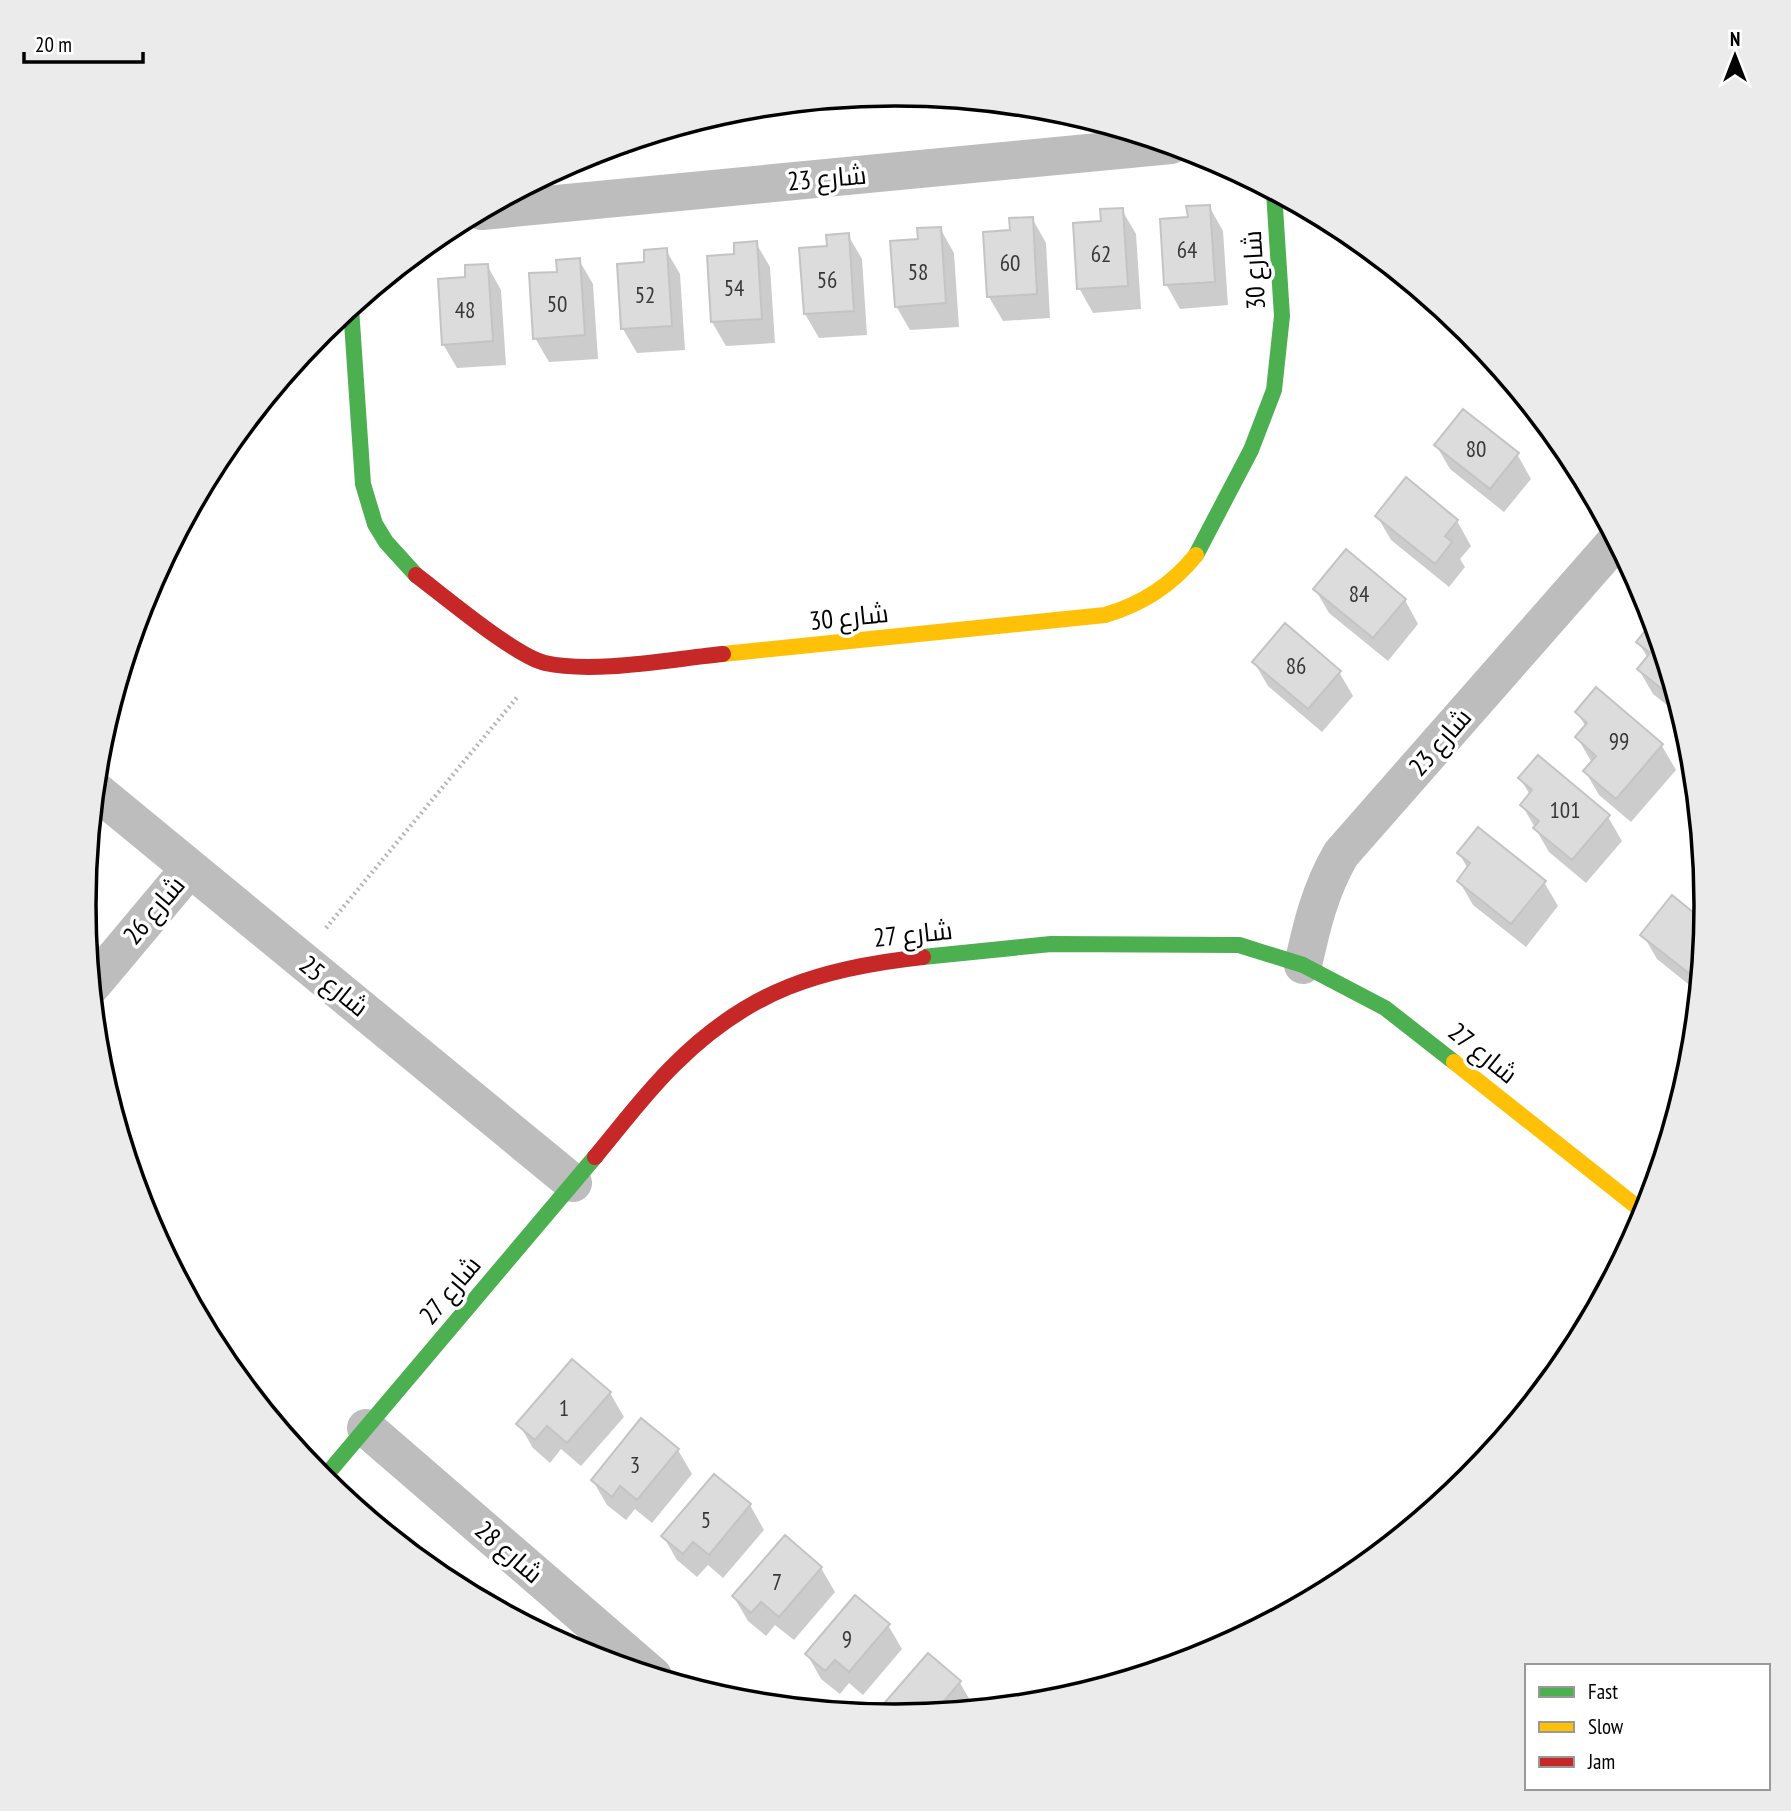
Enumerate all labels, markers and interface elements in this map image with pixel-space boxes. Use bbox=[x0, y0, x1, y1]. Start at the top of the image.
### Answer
scale bar bbox=[24, 21, 144, 65]
north arrow bbox=[1700, 21, 1770, 91]
text: N bbox=[1730, 27, 1740, 51]
text: 20 m bbox=[35, 31, 72, 58]
street label: شارع 23 bbox=[786, 158, 868, 198]
street label: شارع 30 bbox=[1235, 230, 1273, 310]
house number: 64 bbox=[1177, 235, 1197, 264]
house number: 62 bbox=[1091, 239, 1111, 268]
house number: 60 bbox=[1000, 248, 1020, 277]
house number: 58 bbox=[908, 257, 928, 286]
house number: 56 bbox=[817, 265, 837, 294]
house number: 54 bbox=[724, 273, 744, 302]
house number: 52 bbox=[635, 280, 655, 309]
house number: 50 bbox=[547, 289, 567, 318]
house number: 48 bbox=[455, 295, 475, 324]
house number: 80 bbox=[1466, 434, 1486, 463]
house number: 84 bbox=[1349, 579, 1369, 608]
street label: شارع 30 bbox=[808, 596, 890, 638]
house number: 86 bbox=[1286, 651, 1306, 680]
street label: شارع 23 bbox=[1401, 701, 1479, 783]
house number: 99 bbox=[1609, 726, 1629, 755]
house number: 101 bbox=[1549, 795, 1581, 824]
street label: شارع 26 bbox=[115, 869, 193, 951]
street label: شارع 27 bbox=[872, 913, 954, 955]
street label: شارع 25 bbox=[292, 948, 376, 1024]
street label: شارع 27 bbox=[1441, 1015, 1525, 1091]
street label: شارع 27 bbox=[411, 1249, 489, 1331]
house number: 1 bbox=[559, 1393, 569, 1422]
house number: 3 bbox=[630, 1450, 640, 1479]
house number: 5 bbox=[701, 1505, 711, 1534]
street label: شارع 28 bbox=[468, 1513, 550, 1591]
house number: 7 bbox=[772, 1567, 782, 1596]
house number: 9 bbox=[842, 1624, 852, 1653]
legend bbox=[1525, 1664, 1770, 1790]
text: Fast bbox=[1588, 1678, 1618, 1705]
text: Slow bbox=[1588, 1713, 1624, 1740]
text: Jam bbox=[1587, 1748, 1615, 1775]

